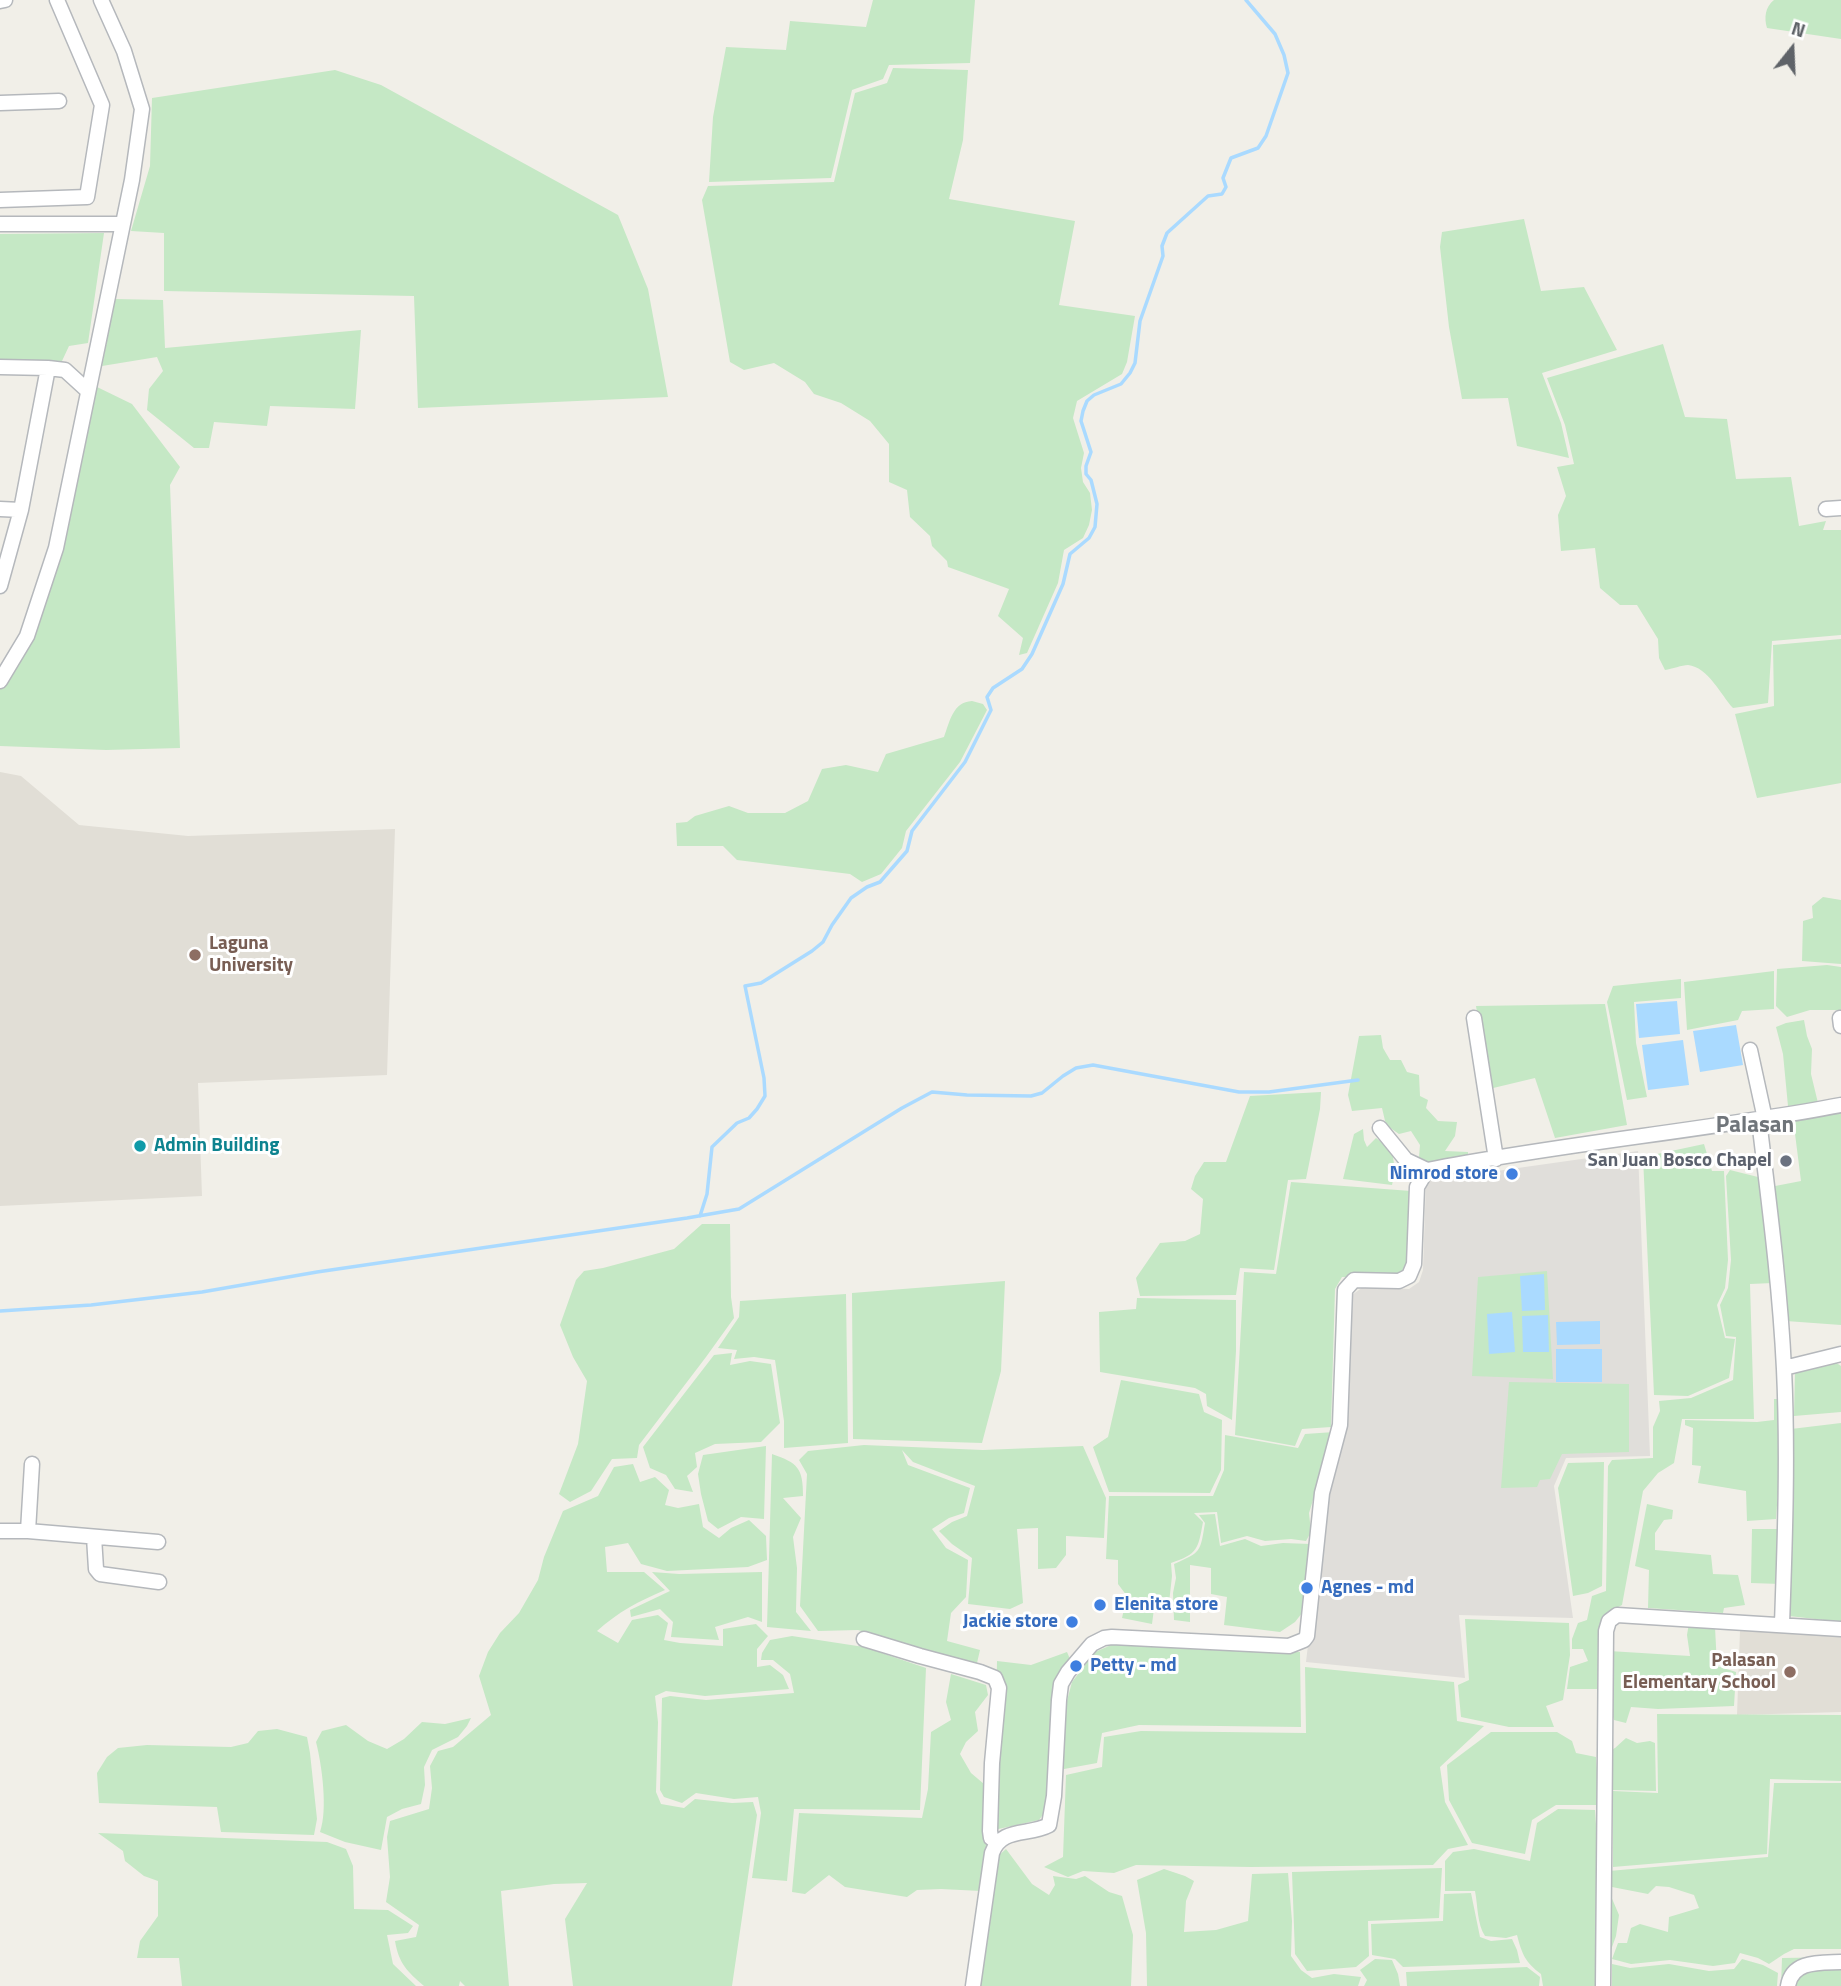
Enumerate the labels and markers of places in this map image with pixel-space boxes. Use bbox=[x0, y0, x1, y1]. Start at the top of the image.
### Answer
place label: Laguna University bbox=[209, 933, 293, 977]
marker: Laguna University bbox=[187, 947, 203, 963]
place label: Admin Building bbox=[154, 1135, 279, 1157]
marker: Admin Building bbox=[132, 1138, 148, 1154]
place label: San Juan Bosco Chapel bbox=[1588, 1150, 1772, 1172]
marker: San Juan Bosco Chapel bbox=[1778, 1153, 1794, 1169]
place label: Nimrod store bbox=[1389, 1163, 1498, 1185]
marker: Nimrod store bbox=[1504, 1166, 1520, 1182]
place label: Agnes - md bbox=[1321, 1577, 1414, 1599]
marker: Agnes - md bbox=[1299, 1580, 1315, 1596]
place label: Elenita store bbox=[1114, 1594, 1218, 1616]
marker: Elenita store bbox=[1092, 1597, 1108, 1613]
place label: Jackie store bbox=[963, 1611, 1058, 1633]
marker: Jackie store bbox=[1064, 1614, 1080, 1630]
place label: Palasan Elementary School bbox=[1622, 1650, 1776, 1694]
place label: Petty - md bbox=[1090, 1655, 1177, 1677]
marker: Petty - md bbox=[1068, 1658, 1084, 1674]
marker: Palasan Elementary School bbox=[1782, 1664, 1798, 1680]

